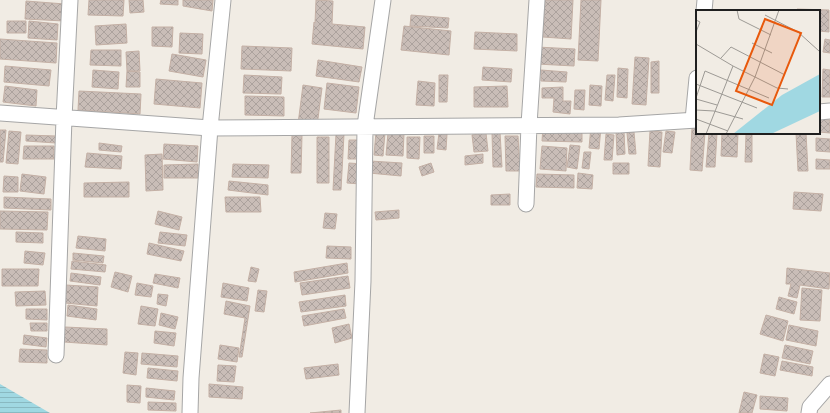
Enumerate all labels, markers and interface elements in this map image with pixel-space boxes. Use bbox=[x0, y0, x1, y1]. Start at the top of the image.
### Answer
inset map bbox=[696, 10, 820, 134]

